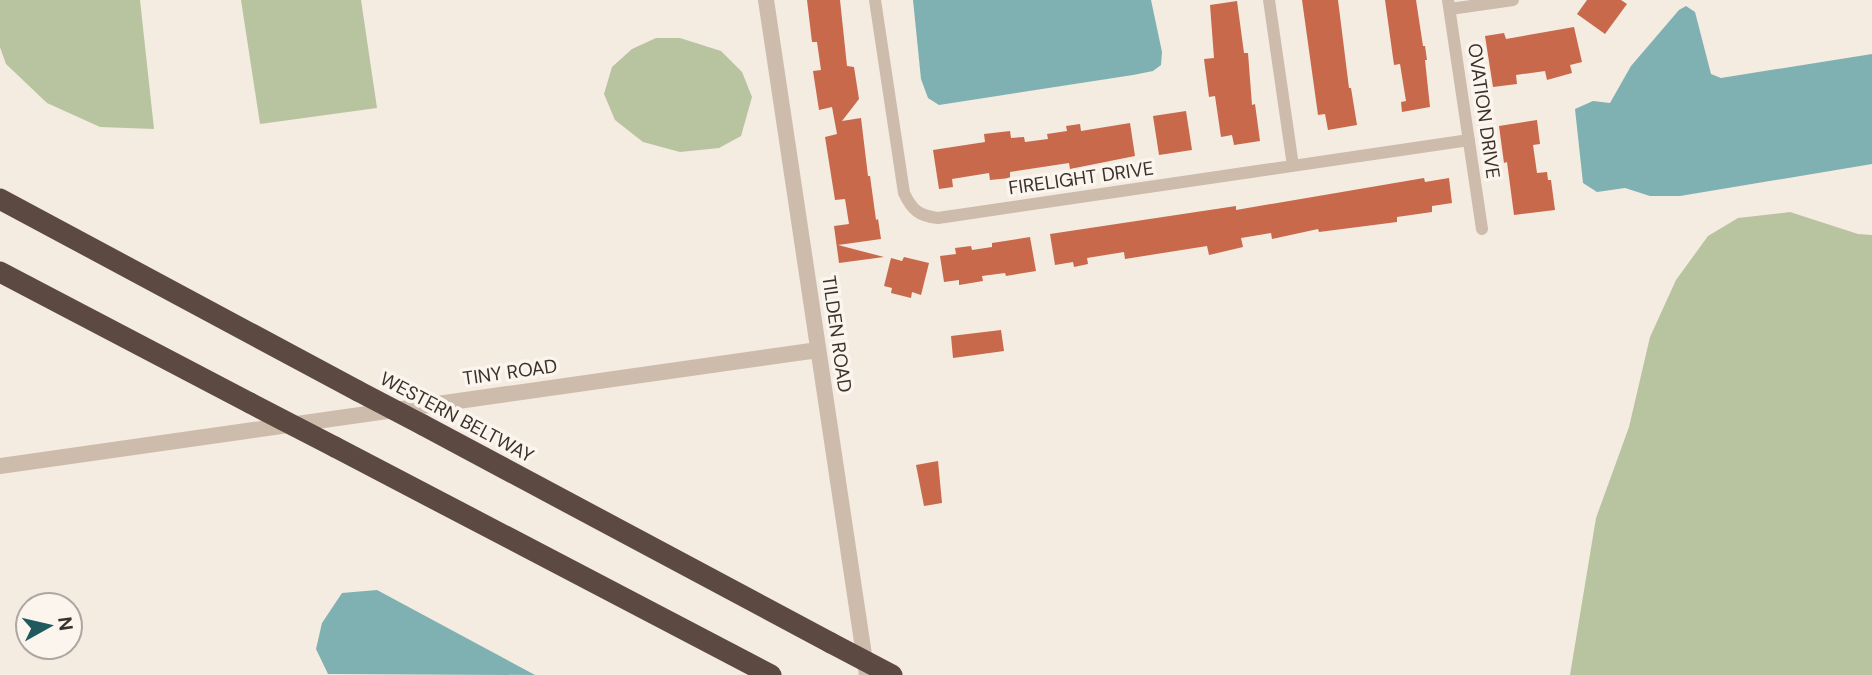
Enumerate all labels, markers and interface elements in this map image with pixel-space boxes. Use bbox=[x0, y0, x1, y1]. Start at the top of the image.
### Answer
street label: OVATION DRIVE bbox=[1462, 42, 1506, 180]
street label: FIRELIGHT DRIVE bbox=[1007, 155, 1155, 201]
street label: TILDEN ROAD bbox=[816, 274, 858, 394]
street label: TINY ROAD bbox=[461, 353, 559, 391]
street label: WESTERN BELTWAY bbox=[376, 366, 538, 468]
north arrow bbox=[14, 591, 84, 661]
text: N bbox=[52, 615, 79, 632]

